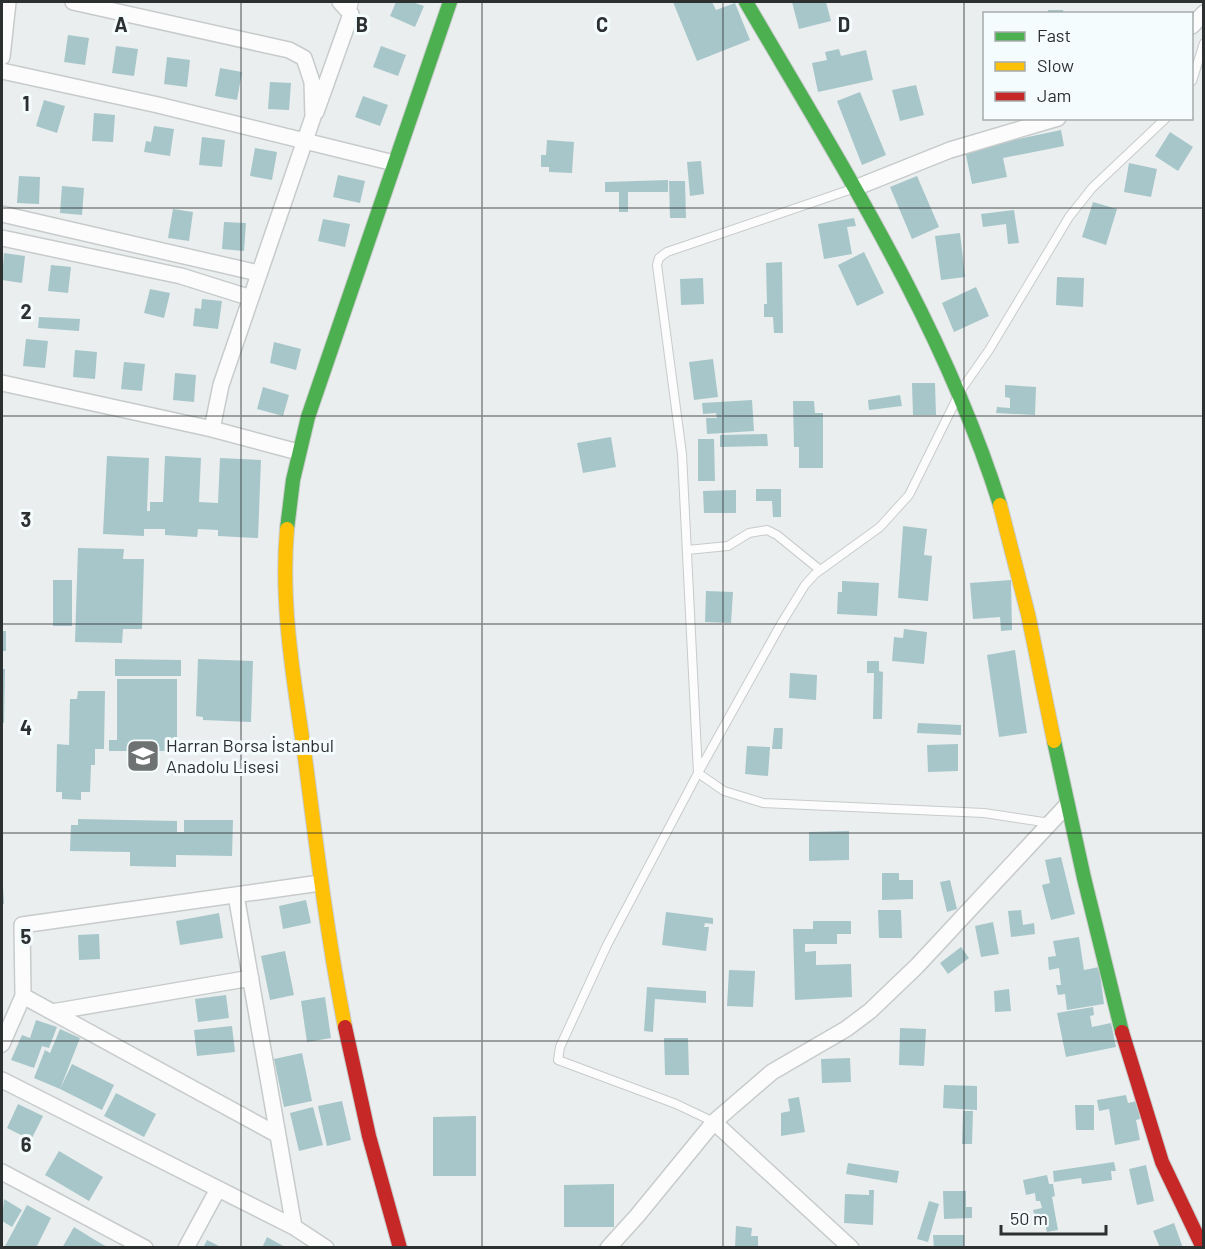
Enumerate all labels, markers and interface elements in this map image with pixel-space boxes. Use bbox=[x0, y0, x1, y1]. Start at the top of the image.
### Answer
text: A bbox=[114, 12, 128, 36]
text: B bbox=[356, 12, 368, 36]
text: C bbox=[596, 12, 608, 36]
text: D bbox=[838, 12, 850, 36]
legend bbox=[983, 12, 1193, 120]
text: Fast bbox=[1037, 24, 1071, 46]
text: Slow bbox=[1037, 54, 1074, 76]
text: Jam bbox=[1037, 84, 1071, 106]
text: 1 bbox=[22, 91, 30, 115]
text: 2 bbox=[20, 299, 32, 323]
text: 3 bbox=[21, 507, 31, 531]
text: 4 bbox=[20, 715, 32, 739]
place label: Harran Borsa İstanbul Anadolu Lisesi bbox=[166, 734, 334, 777]
school or university icon: Harran Borsa İstanbul Anadolu Lisesi bbox=[125, 738, 161, 774]
text: 5 bbox=[21, 924, 32, 948]
text: 6 bbox=[21, 1132, 32, 1156]
scale bar bbox=[1001, 1198, 1106, 1236]
text: 50 m bbox=[1010, 1207, 1048, 1229]

